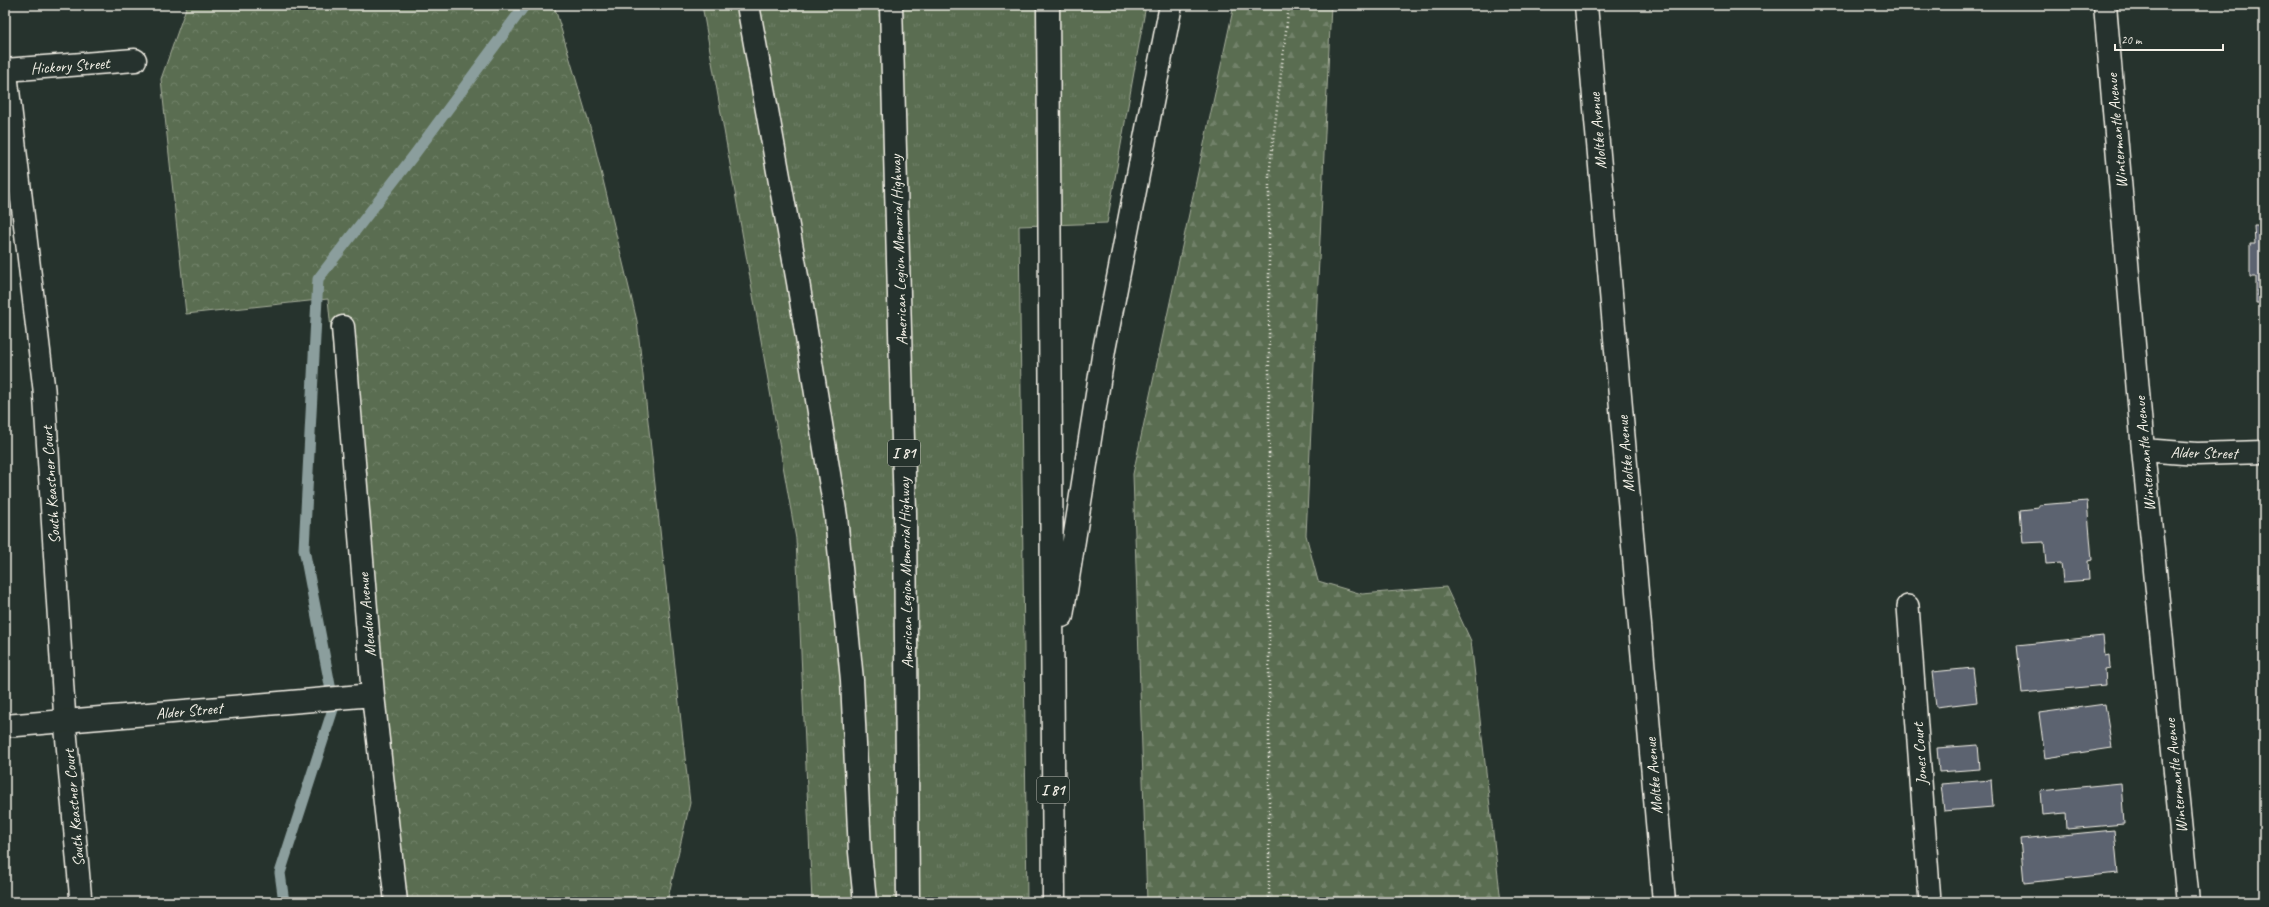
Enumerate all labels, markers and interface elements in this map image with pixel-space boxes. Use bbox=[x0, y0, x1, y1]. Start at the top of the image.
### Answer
scale bar bbox=[2115, 26, 2223, 52]
text: 20 m bbox=[2121, 32, 2143, 48]
street label: Hickory Street bbox=[30, 53, 112, 79]
street label: Wintermantle Avenue bbox=[2102, 71, 2132, 189]
street label: Moltke Avenue bbox=[1585, 90, 1611, 170]
street label: American Legion Memorial Highway bbox=[886, 153, 912, 346]
street label: Wintermantle Avenue bbox=[2130, 394, 2160, 512]
street label: Moltke Avenue bbox=[1613, 413, 1639, 493]
street label: South Keastner Court bbox=[37, 424, 65, 545]
road number: I 81 bbox=[888, 440, 920, 466]
street label: Alder Street bbox=[2170, 442, 2240, 464]
street label: American Legion Memorial Highway bbox=[894, 476, 918, 669]
street label: Meadow Avenue bbox=[353, 570, 381, 658]
street label: Alder Street bbox=[155, 698, 226, 724]
street label: Wintermantle Avenue bbox=[2160, 716, 2192, 834]
street label: Jones Court bbox=[1908, 720, 1932, 787]
street label: Moltke Avenue bbox=[1641, 735, 1667, 815]
street label: South Keastner Court bbox=[59, 746, 89, 868]
road number: I 81 bbox=[1037, 777, 1069, 803]

